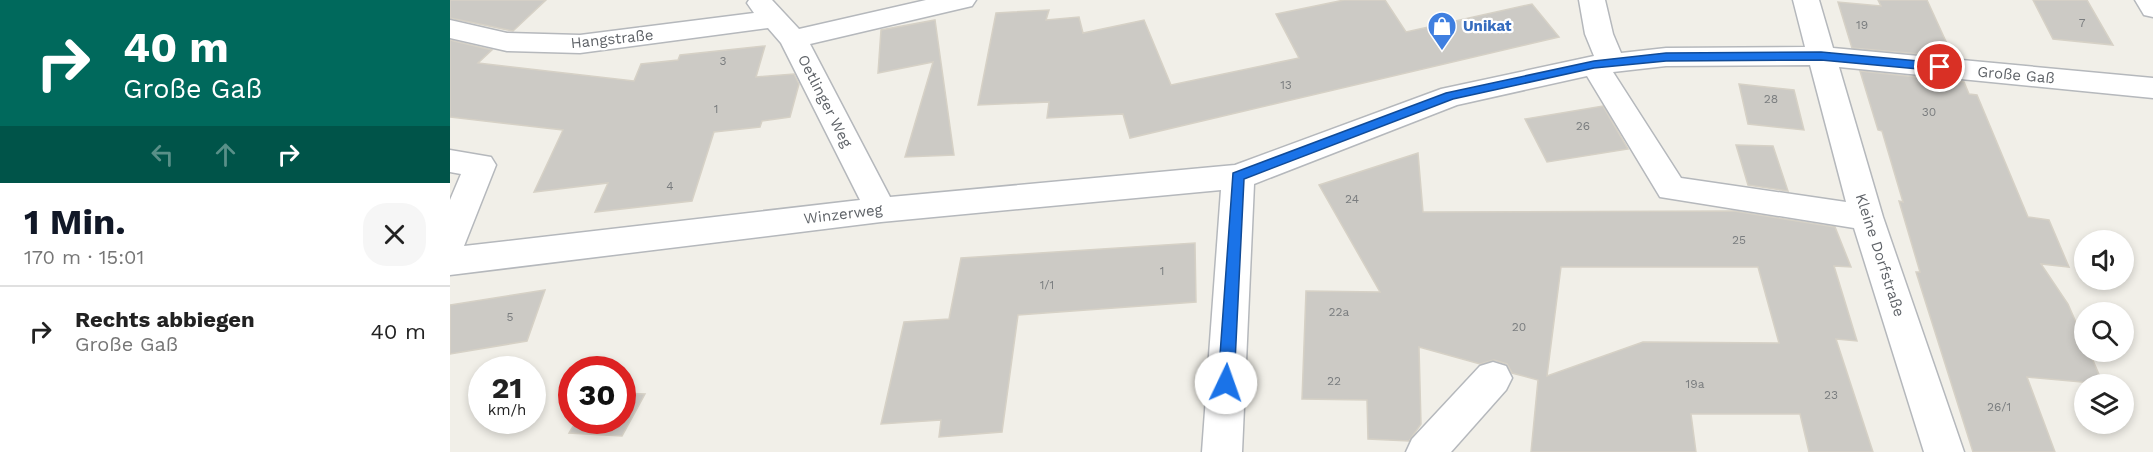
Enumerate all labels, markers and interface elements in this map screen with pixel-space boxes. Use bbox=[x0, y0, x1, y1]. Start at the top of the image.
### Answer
shop icon: Unikat bbox=[1426, 10, 1458, 52]
house number: 7 bbox=[2079, 16, 2086, 30]
place label: Unikat bbox=[1463, 17, 1512, 35]
house number: 19 bbox=[1856, 18, 1868, 32]
text: 40 m bbox=[123, 23, 229, 72]
icon: right bbox=[24, 24, 102, 102]
street label: Hangstraße bbox=[570, 26, 654, 52]
pin bbox=[1914, 41, 1965, 92]
icon: arrive bbox=[1923, 50, 1956, 83]
street label: Oetlinger Weg bbox=[794, 52, 856, 150]
house number: 3 bbox=[720, 54, 727, 68]
street label: Große Gaß bbox=[1977, 63, 2055, 87]
text: Große Gaß bbox=[123, 73, 262, 105]
house number: 13 bbox=[1280, 78, 1292, 92]
house number: 28 bbox=[1764, 92, 1778, 106]
house number: 1 bbox=[714, 102, 718, 116]
house number: 30 bbox=[1922, 105, 1936, 119]
house number: 26 bbox=[1576, 119, 1590, 133]
icon: left bbox=[146, 138, 179, 171]
icon: ahead bbox=[209, 138, 242, 171]
icon: right bbox=[272, 138, 305, 171]
house number: 4 bbox=[666, 179, 674, 193]
street label: Kleine Dorfstraße bbox=[1852, 191, 1908, 319]
house number: 24 bbox=[1345, 192, 1359, 206]
street label: Winzerweg bbox=[803, 200, 883, 228]
text: 1 Min. bbox=[24, 201, 126, 243]
button: close bbox=[363, 203, 426, 266]
map controls bbox=[2074, 230, 2134, 434]
button: sound bbox=[2074, 230, 2134, 290]
house number: 25 bbox=[1732, 233, 1746, 247]
text: 170 m · 15:01 bbox=[24, 245, 144, 269]
house number: 1 bbox=[1160, 264, 1164, 278]
house number: 1/1 bbox=[1040, 278, 1054, 292]
button: search bbox=[2074, 302, 2134, 362]
house number: 22a bbox=[1329, 305, 1350, 319]
text: Rechts abbiegen bbox=[75, 307, 255, 332]
house number: 5 bbox=[507, 310, 514, 324]
icon: right bbox=[24, 315, 57, 348]
text: 40 m bbox=[370, 319, 426, 344]
house number: 20 bbox=[1512, 320, 1526, 334]
text: Große Gaß bbox=[75, 332, 178, 356]
position arrow bbox=[1194, 351, 1258, 415]
speed limit sign: 30 bbox=[558, 356, 636, 434]
text: 21 bbox=[492, 370, 522, 405]
house number: 22 bbox=[1327, 374, 1341, 388]
button: layers bbox=[2074, 374, 2134, 434]
house number: 19a bbox=[1686, 377, 1705, 391]
house number: 23 bbox=[1824, 388, 1838, 402]
house number: 26/1 bbox=[1987, 400, 2011, 414]
text: km/h bbox=[488, 401, 526, 419]

